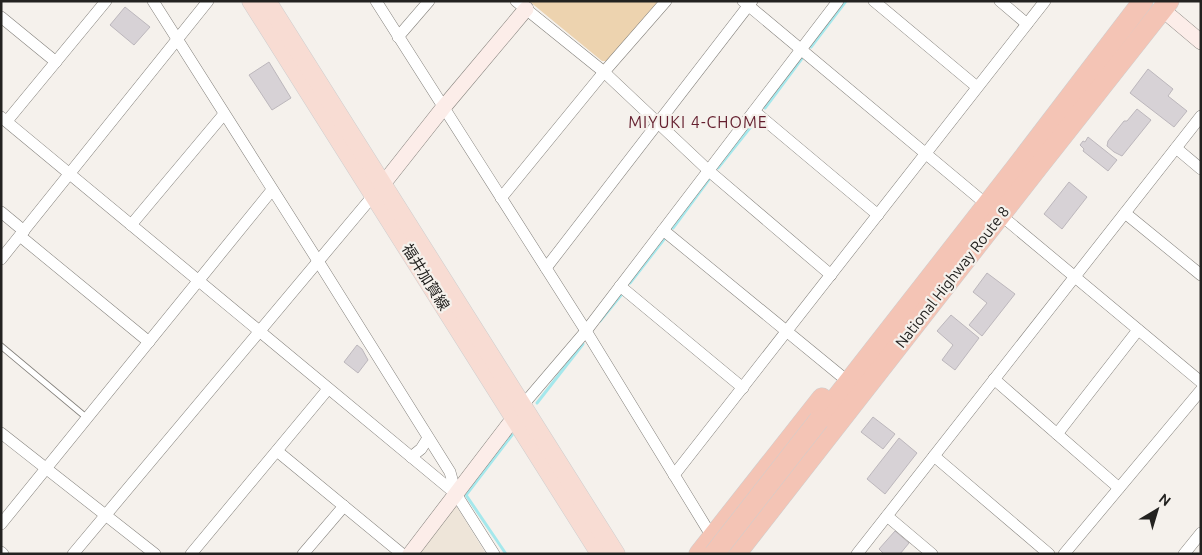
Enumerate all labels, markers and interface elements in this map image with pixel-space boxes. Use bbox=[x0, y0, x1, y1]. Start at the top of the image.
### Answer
district label: MIYUKI 4-CHOME bbox=[628, 113, 768, 131]
street label: National Highway Route 8 bbox=[892, 203, 1012, 351]
street label: 福井加賀線 bbox=[399, 241, 453, 313]
north arrow bbox=[1132, 485, 1182, 535]
text: N bbox=[1156, 490, 1174, 509]

